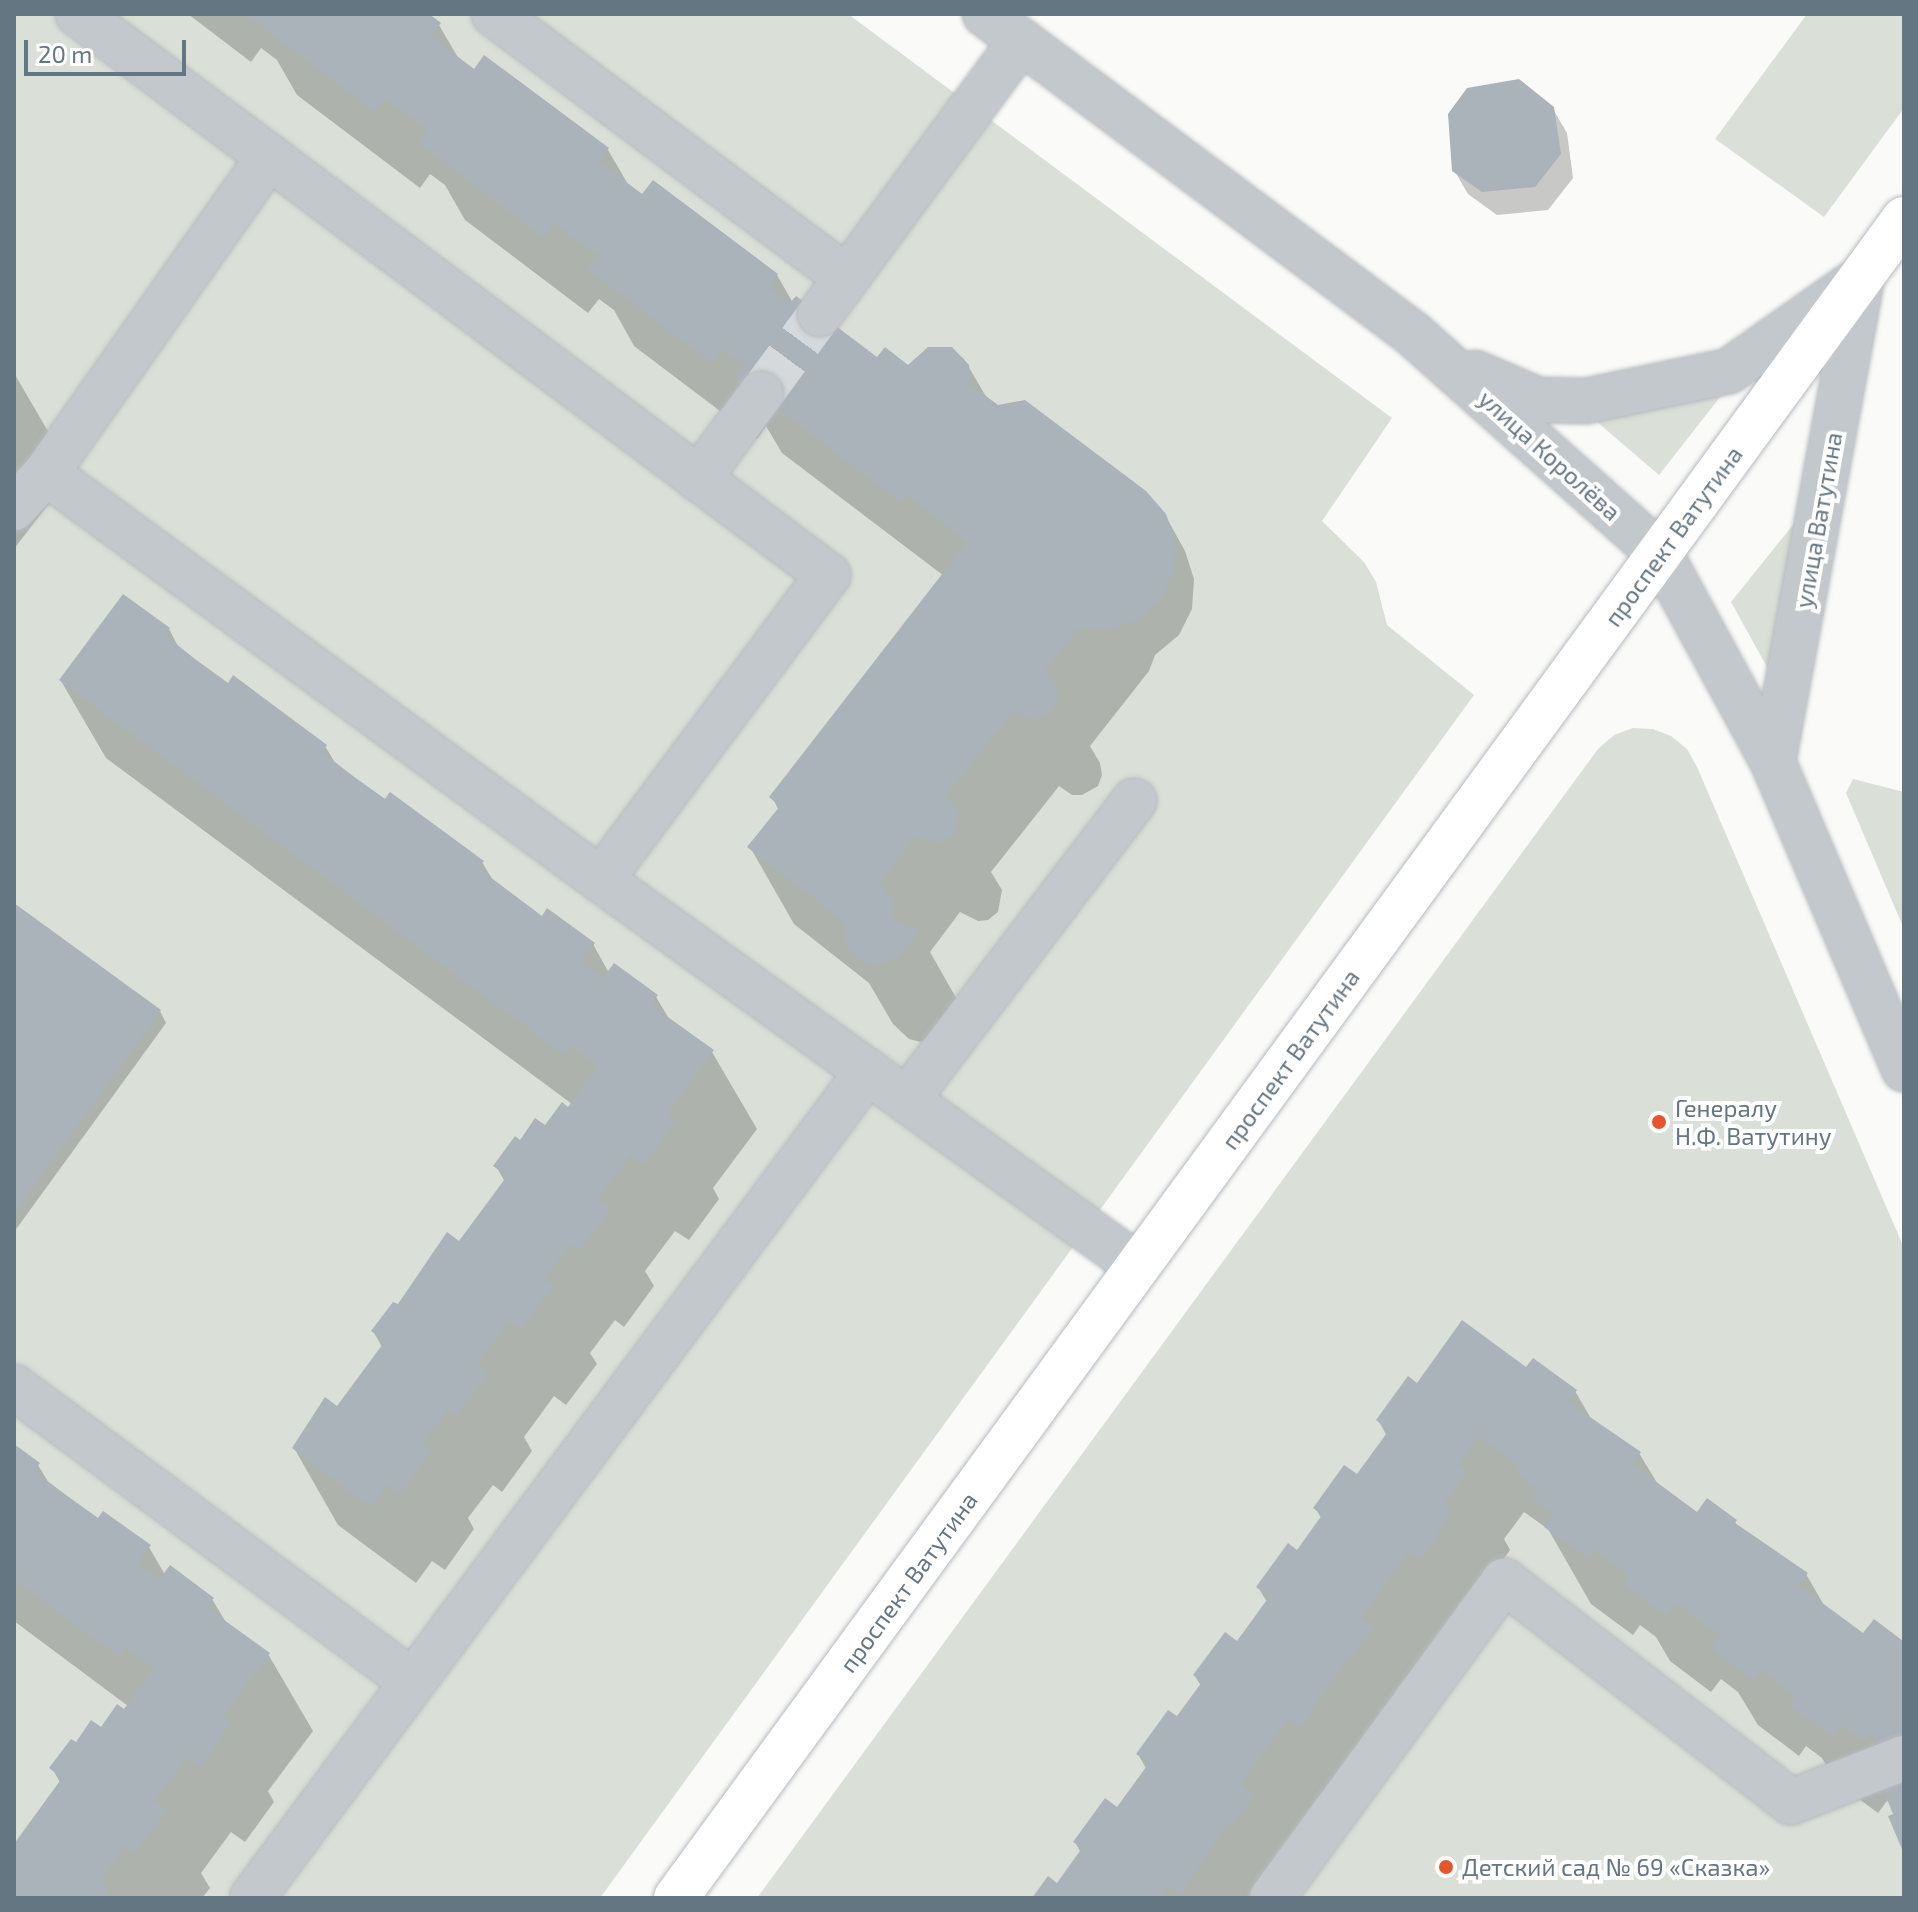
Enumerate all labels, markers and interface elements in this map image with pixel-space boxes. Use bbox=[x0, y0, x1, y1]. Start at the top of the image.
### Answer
scale bar bbox=[28, 24, 190, 74]
text: 20 m bbox=[38, 39, 92, 68]
street label: улица Королёва bbox=[1473, 384, 1627, 526]
street label: улица Ватутина bbox=[1788, 430, 1848, 610]
street label: проспект Ватутина bbox=[1598, 440, 1748, 632]
street label: проспект Ватутина bbox=[1215, 963, 1365, 1155]
place label: Генералу Н.Ф. Ватутину bbox=[1675, 1094, 1832, 1150]
marker: Генералу Н.Ф. Ватутину bbox=[1650, 1113, 1668, 1131]
street label: проспект Ватутина bbox=[833, 1486, 983, 1678]
place label: Детский сад № 69 «Сказка» bbox=[1462, 1853, 1770, 1881]
marker: Детский сад № 69 «Сказка» bbox=[1437, 1858, 1455, 1876]

